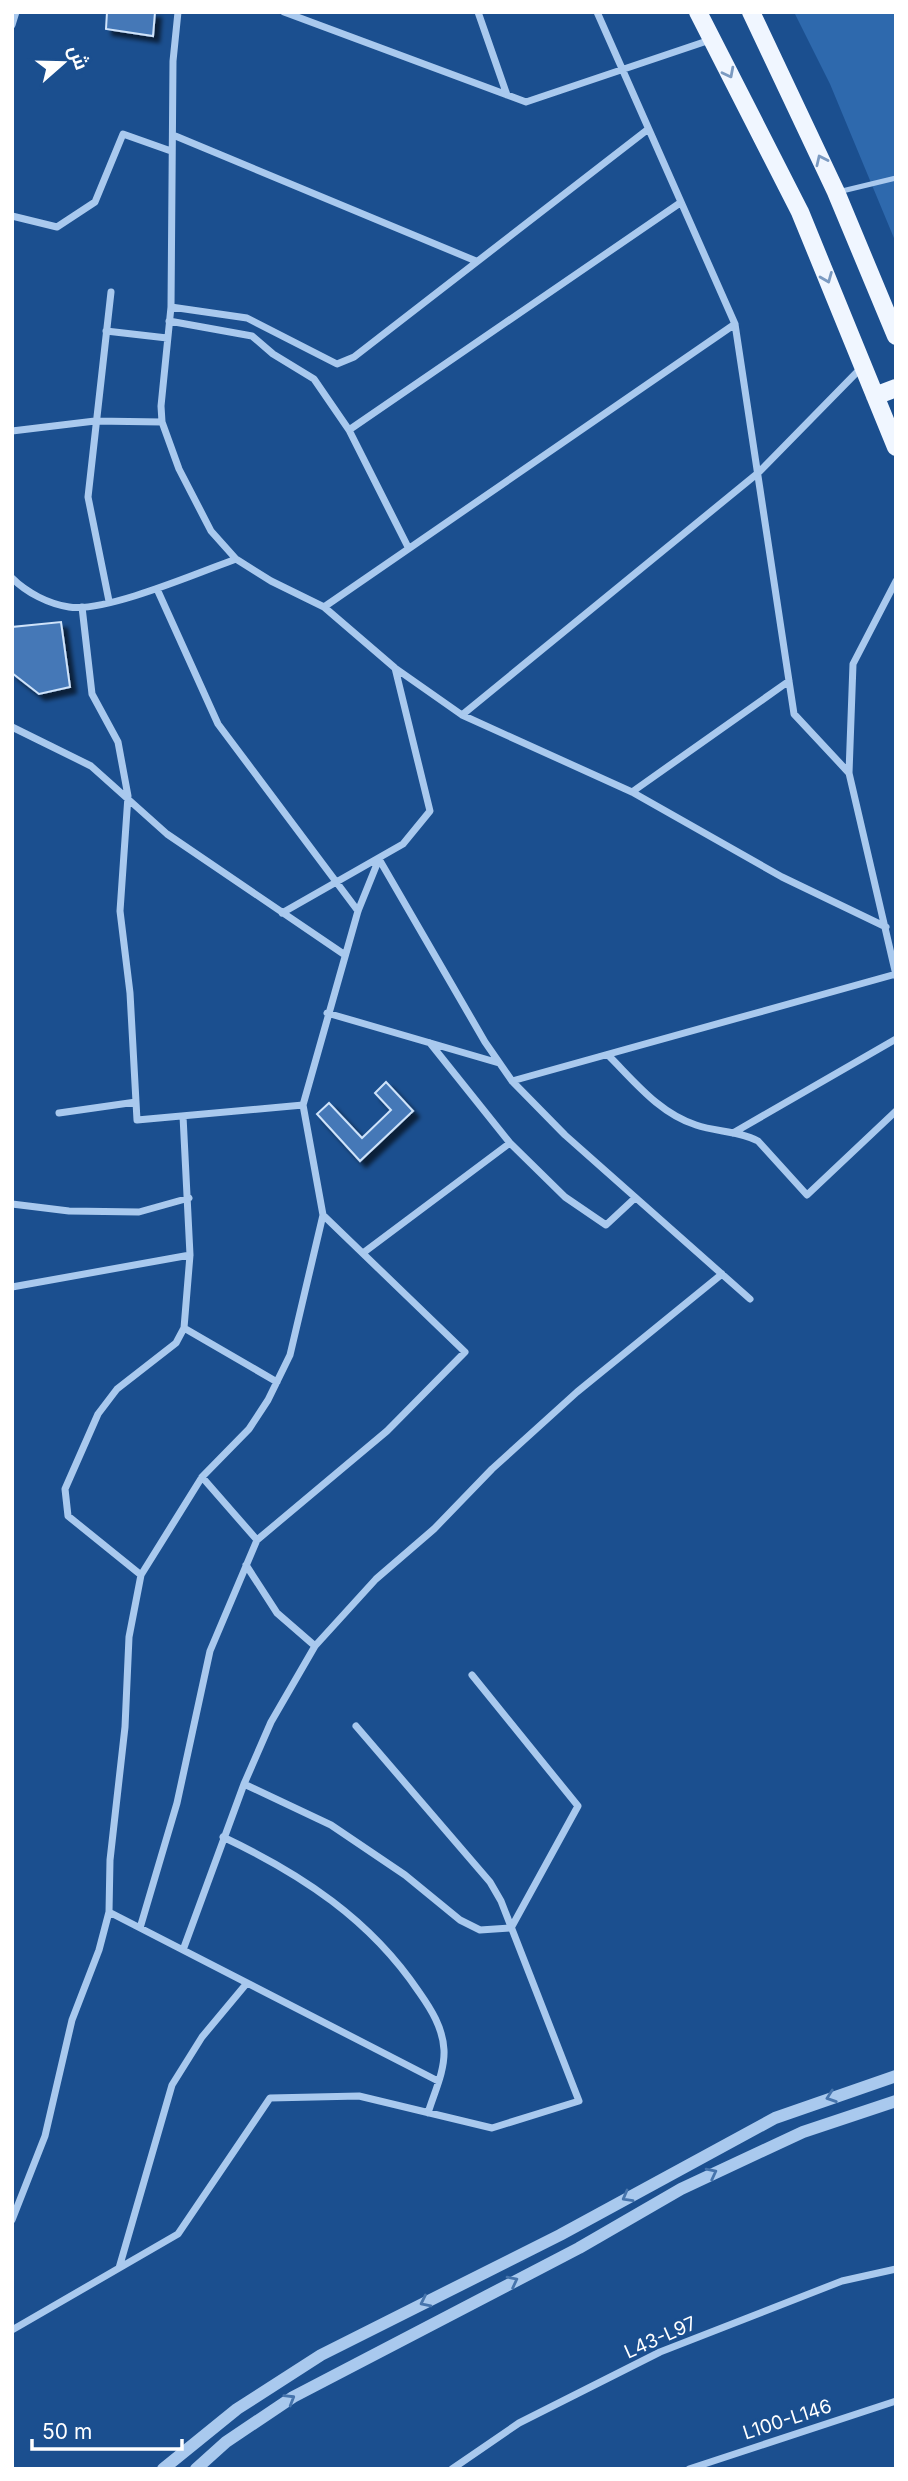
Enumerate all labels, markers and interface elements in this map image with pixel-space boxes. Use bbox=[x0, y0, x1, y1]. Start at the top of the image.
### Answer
north arrow bbox=[28, 28, 98, 98]
text: ش bbox=[64, 42, 93, 73]
one-way arrow bbox=[720, 66, 734, 79]
one-way arrow bbox=[815, 155, 829, 167]
one-way arrow bbox=[819, 271, 833, 284]
one-way arrow bbox=[825, 2089, 837, 2103]
one-way arrow bbox=[705, 2167, 717, 2181]
one-way arrow bbox=[622, 2189, 634, 2202]
one-way arrow bbox=[506, 2276, 518, 2290]
one-way arrow bbox=[420, 2293, 432, 2307]
street label: L43-L97 bbox=[621, 2311, 700, 2364]
street label: L100-L146 bbox=[740, 2394, 834, 2445]
one-way arrow bbox=[282, 2395, 295, 2408]
scale bar bbox=[32, 2408, 182, 2452]
text: 50 m bbox=[42, 2419, 92, 2444]

